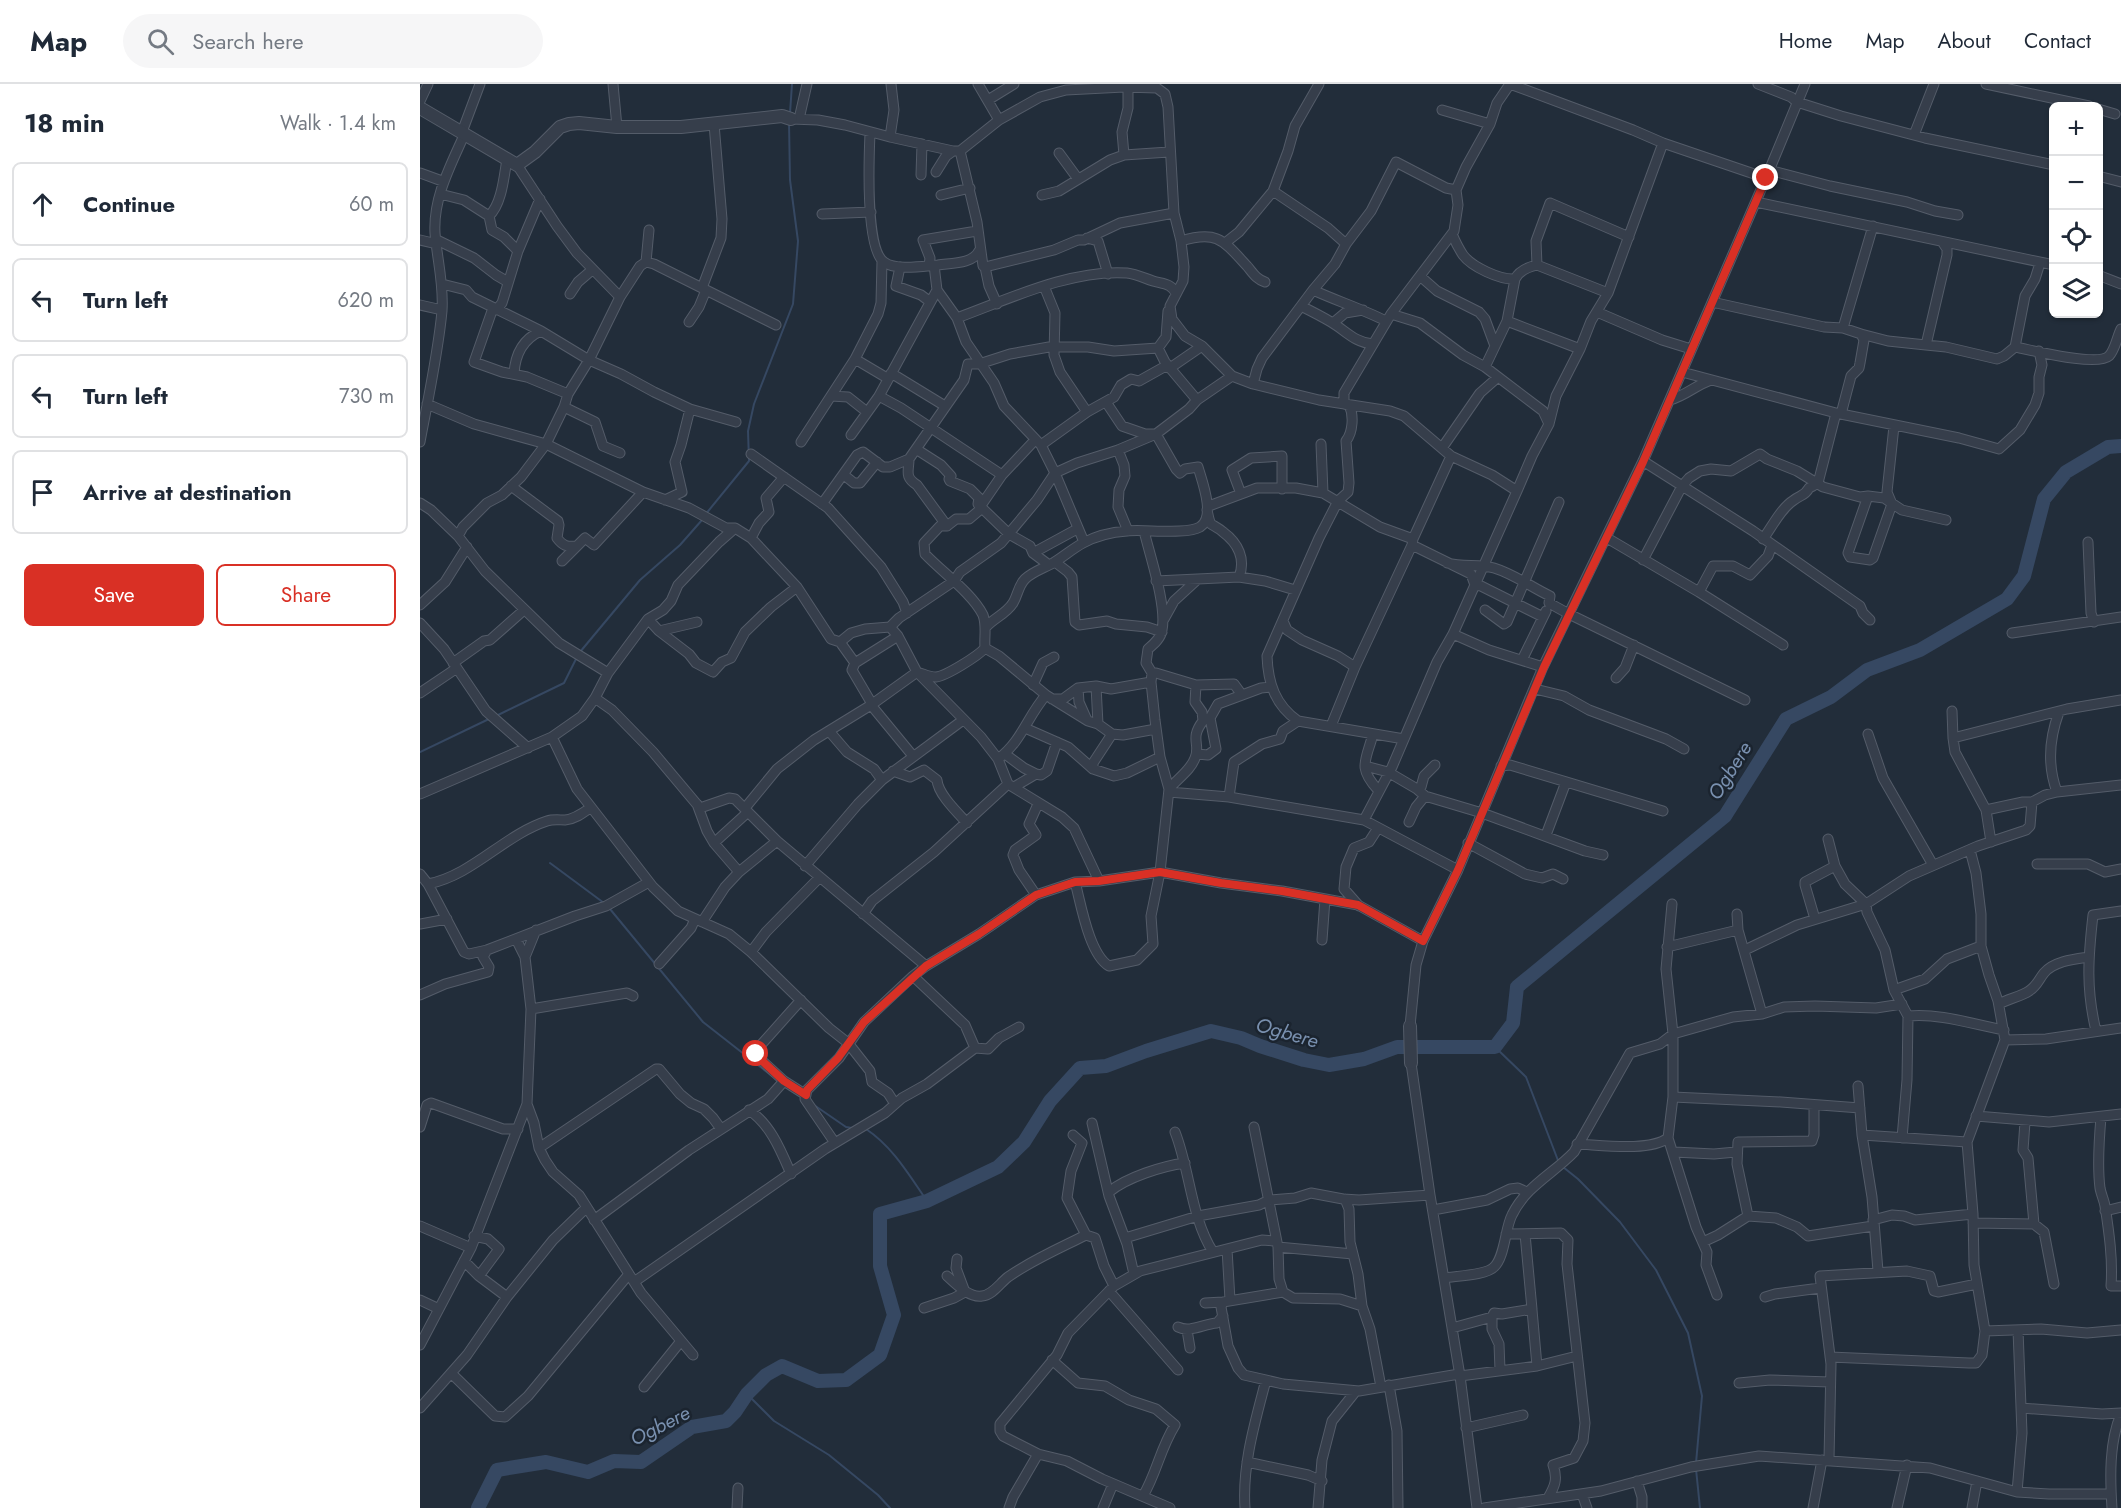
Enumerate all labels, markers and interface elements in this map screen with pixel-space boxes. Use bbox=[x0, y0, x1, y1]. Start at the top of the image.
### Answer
search box bbox=[123, 14, 543, 68]
text: Map bbox=[30, 21, 87, 62]
icon: search bbox=[144, 25, 177, 58]
text: Search here bbox=[192, 25, 304, 57]
text: Home bbox=[1779, 26, 1832, 56]
text: Map bbox=[1865, 26, 1905, 56]
text: About bbox=[1938, 26, 1991, 56]
text: Contact bbox=[2024, 26, 2091, 56]
map controls bbox=[2049, 102, 2103, 318]
button: + bbox=[2049, 102, 2103, 156]
text: 18 min bbox=[24, 104, 105, 142]
text: Walk · 1.4 km bbox=[280, 109, 396, 138]
button: − bbox=[2049, 156, 2103, 210]
route end bbox=[1752, 164, 1778, 190]
icon: ahead bbox=[26, 188, 59, 221]
text: Continue bbox=[83, 188, 175, 220]
text: 60 m bbox=[349, 190, 394, 219]
button: locate bbox=[2049, 210, 2103, 264]
button: layers bbox=[2049, 264, 2103, 318]
icon: left bbox=[26, 284, 59, 317]
text: Turn left bbox=[83, 284, 168, 316]
text: 620 m bbox=[338, 286, 394, 315]
icon: left bbox=[26, 380, 59, 413]
text: Turn left bbox=[83, 380, 168, 412]
text: 730 m bbox=[339, 382, 394, 411]
icon: arrive bbox=[26, 476, 59, 509]
text: Arrive at destination bbox=[83, 476, 292, 508]
button: Save bbox=[24, 564, 204, 626]
button: Share bbox=[216, 564, 396, 626]
water label: Ogbere bbox=[1701, 736, 1759, 806]
water label: Ogbere bbox=[1252, 1010, 1322, 1056]
route start bbox=[742, 1040, 768, 1066]
water label: Ogbere bbox=[625, 1399, 695, 1453]

